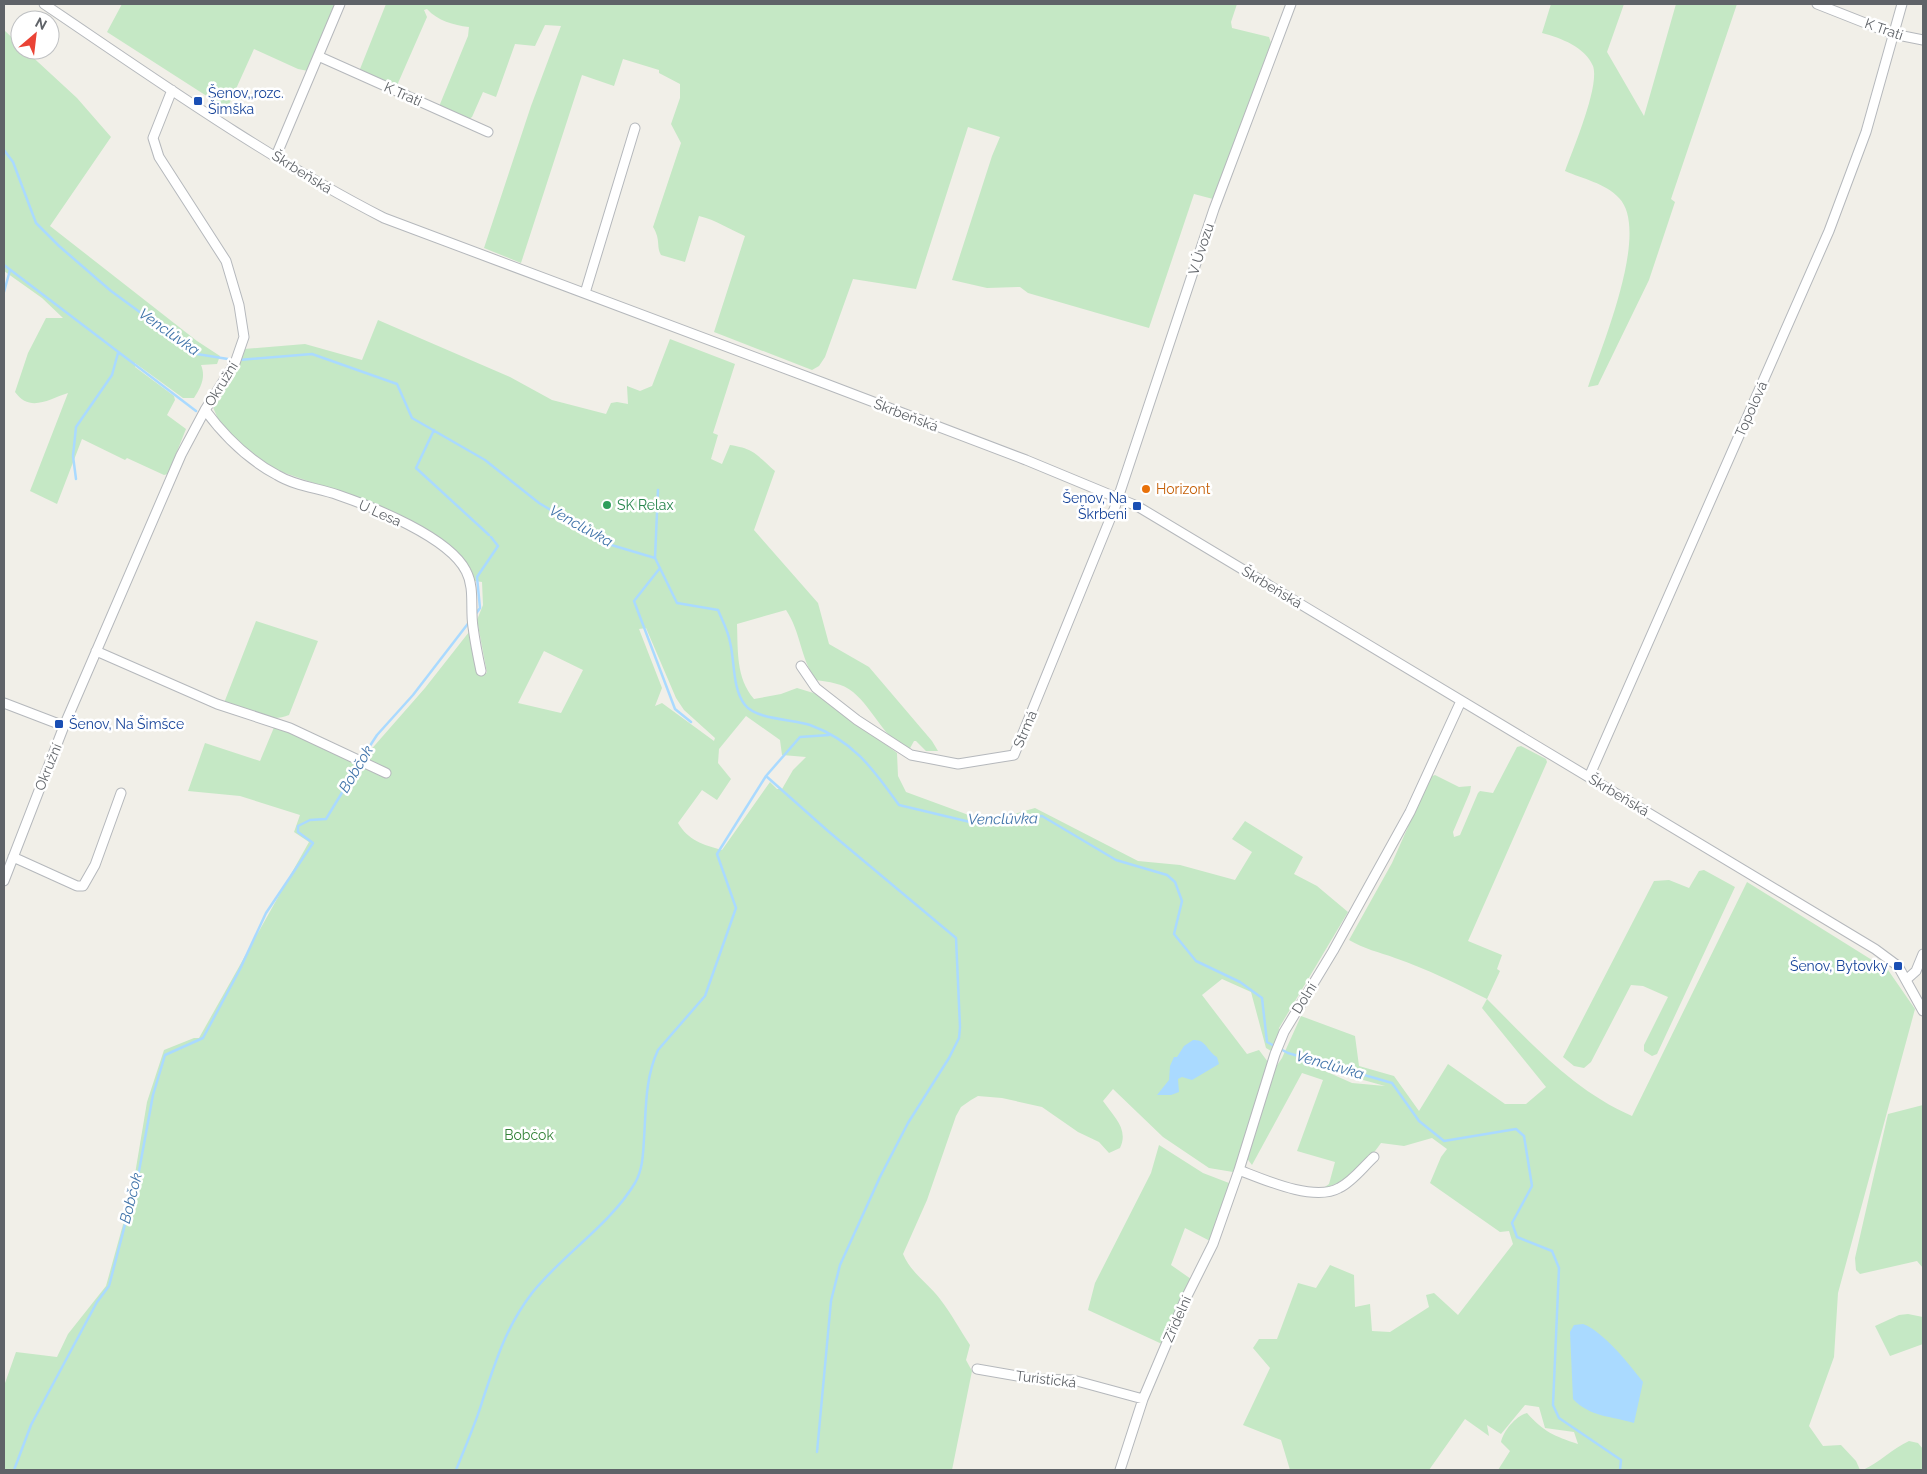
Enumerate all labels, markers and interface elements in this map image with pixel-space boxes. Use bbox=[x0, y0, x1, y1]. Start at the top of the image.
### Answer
north arrow bbox=[10, 10, 60, 60]
text: N bbox=[33, 14, 50, 33]
street label: K Trati bbox=[1863, 15, 1905, 43]
street label: K Trati bbox=[382, 79, 424, 109]
place label: Šenov,,rozc. Šimška bbox=[208, 83, 284, 117]
marker: Šenov,,rozc. Šimška bbox=[192, 95, 204, 107]
street label: Škrbeňská bbox=[269, 146, 336, 197]
street label: V Úvozu bbox=[1184, 221, 1217, 277]
water label: Venclůvka bbox=[135, 305, 203, 359]
street label: Okružní bbox=[201, 358, 241, 409]
street label: Topolová bbox=[1732, 379, 1770, 439]
street label: Škrbeňská bbox=[872, 394, 941, 435]
place label: Horizont bbox=[1156, 481, 1211, 497]
marker: Horizont bbox=[1140, 483, 1152, 495]
place label: Šenov, Na Škrbeni bbox=[1062, 488, 1127, 522]
street label: U Lesa bbox=[356, 497, 404, 529]
place label: SK Relax bbox=[617, 497, 674, 513]
marker: SK Relax bbox=[601, 499, 613, 511]
marker: Šenov, Na Škrbeni bbox=[1131, 500, 1143, 512]
water label: Venclůvka bbox=[546, 501, 616, 551]
street label: Škrbeňská bbox=[1239, 561, 1306, 611]
street label: Strmá bbox=[1010, 708, 1040, 750]
place label: Šenov, Na Šimšce bbox=[69, 714, 184, 732]
marker: Šenov, Na Šimšce bbox=[53, 718, 65, 730]
street label: Okružní bbox=[31, 740, 65, 793]
water label: Bobčok bbox=[335, 742, 377, 796]
street label: Škrbeňská bbox=[1586, 769, 1653, 819]
water label: Venclůvka bbox=[968, 809, 1038, 829]
place label: Šenov, Bytovky bbox=[1790, 956, 1888, 974]
marker: Šenov, Bytovky bbox=[1892, 960, 1904, 972]
street label: Dolní bbox=[1288, 979, 1320, 1016]
water label: Venclůvka bbox=[1294, 1047, 1366, 1083]
park label: Bobčok bbox=[504, 1127, 554, 1143]
water label: Bobčok bbox=[116, 1171, 146, 1225]
street label: Zřídelní bbox=[1160, 1293, 1195, 1344]
street label: Turistická bbox=[1015, 1367, 1077, 1391]

